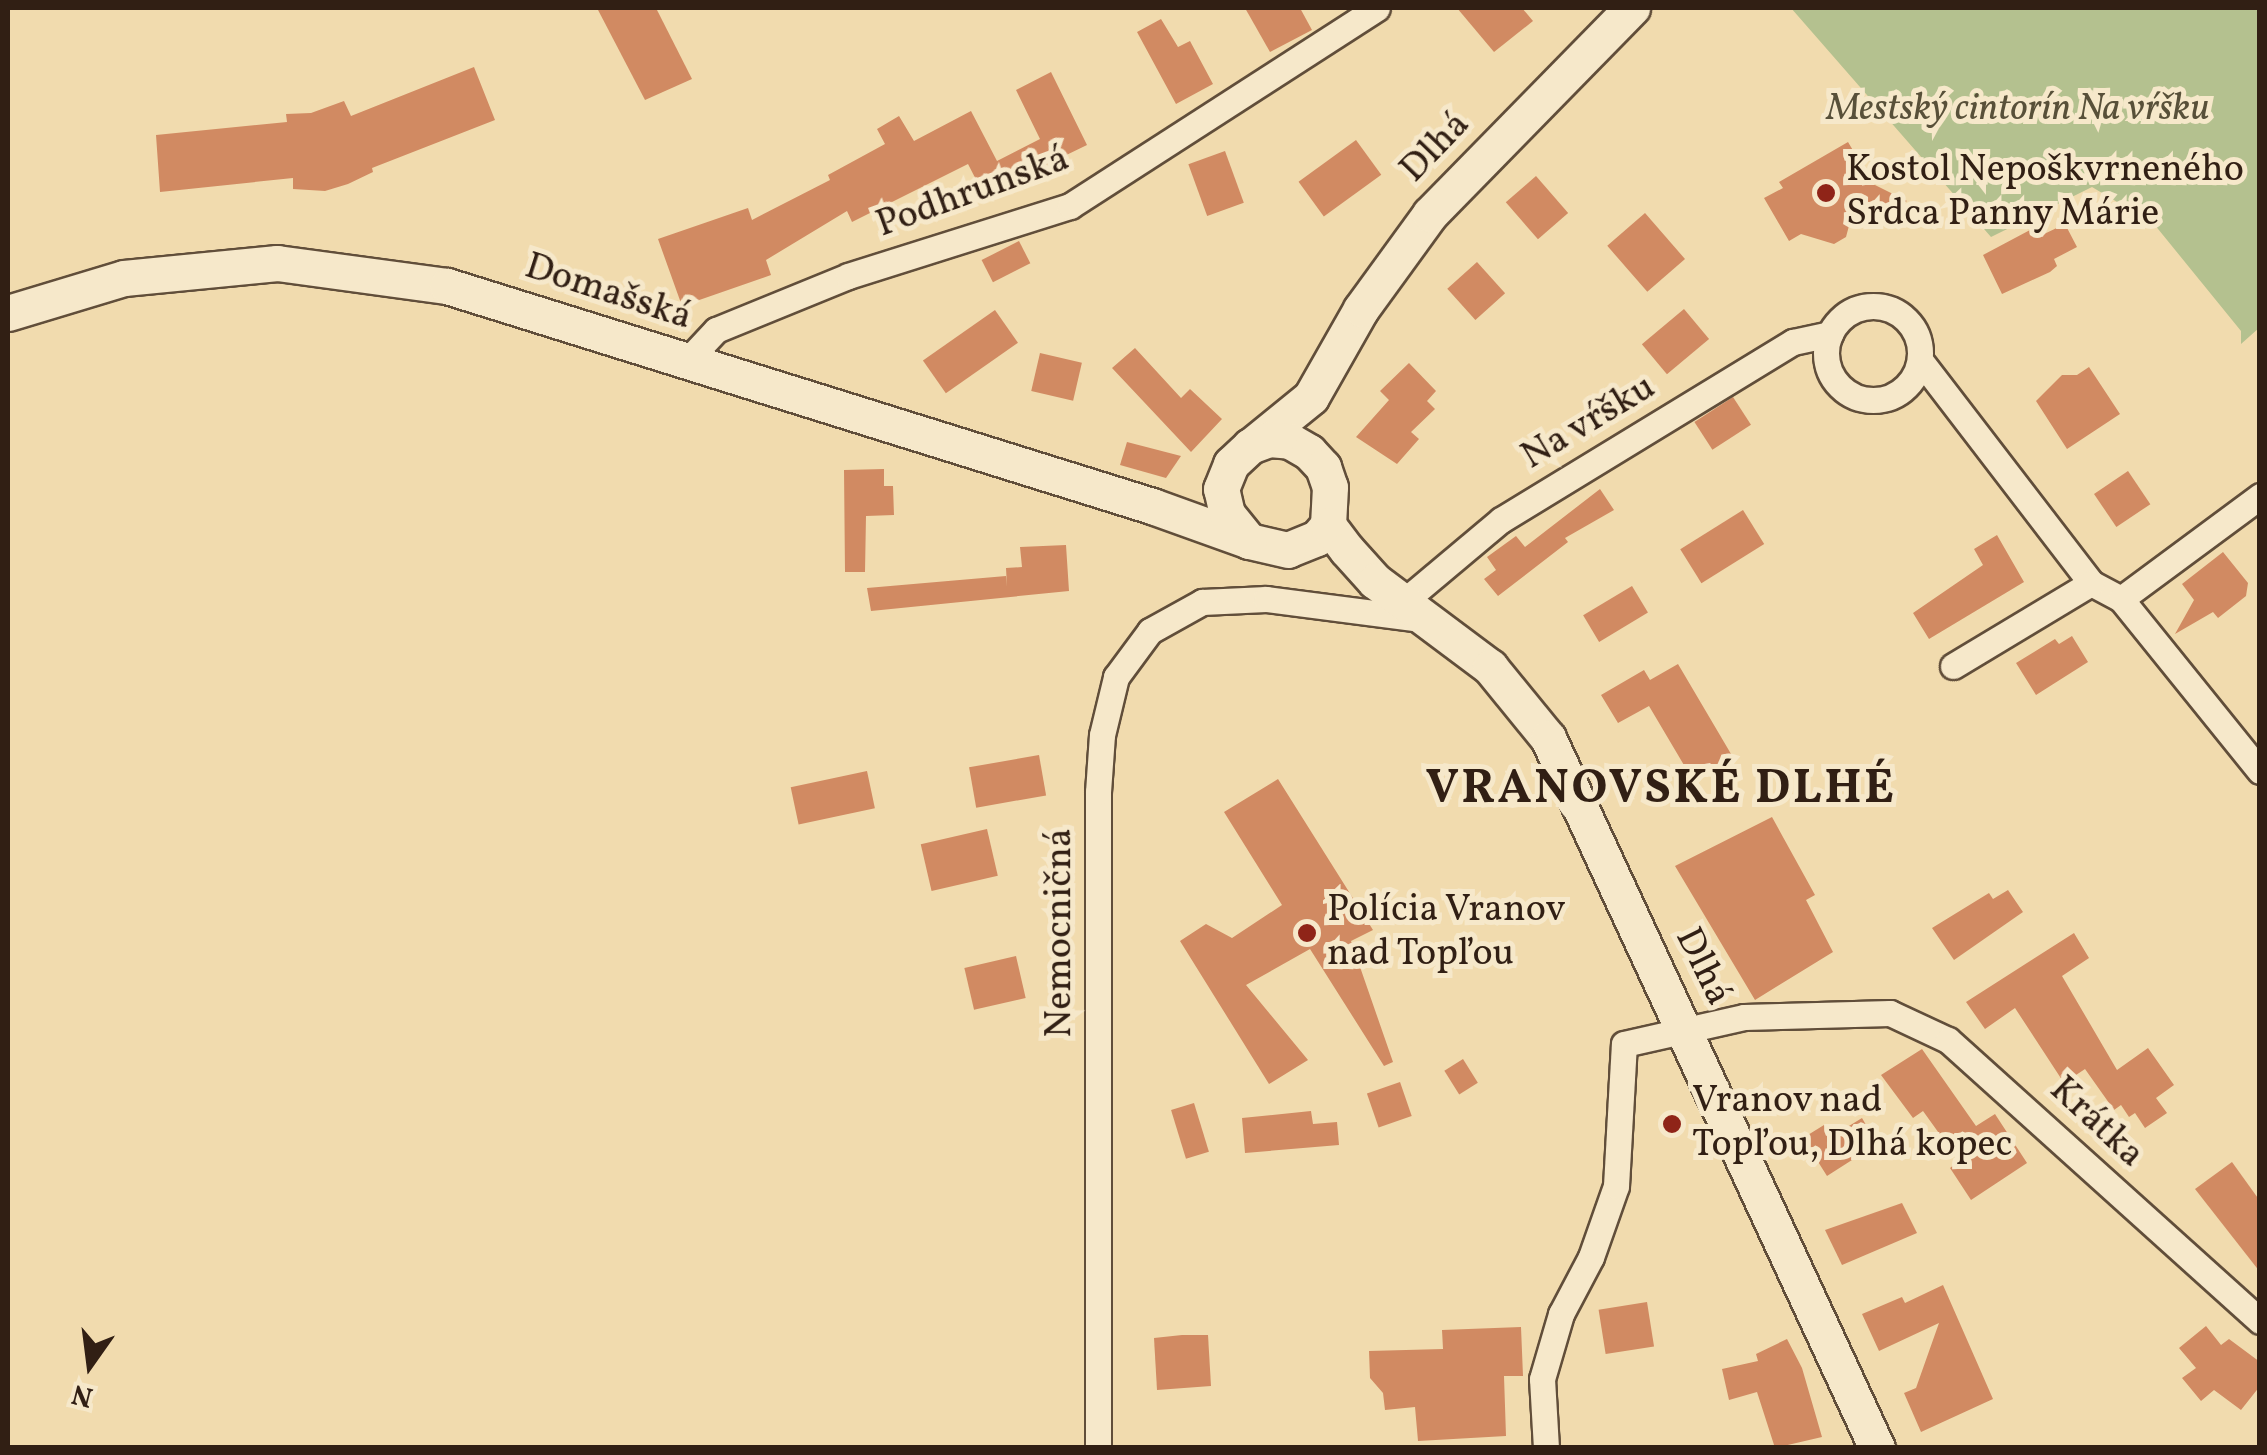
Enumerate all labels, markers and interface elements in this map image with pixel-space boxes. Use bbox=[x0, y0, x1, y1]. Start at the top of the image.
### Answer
park label: Mestský cintorín Na vŕšku bbox=[1827, 87, 2209, 133]
street label: Dlhá bbox=[1392, 103, 1480, 193]
street label: Podhrunská bbox=[871, 137, 1075, 249]
place label: Kostol Nepoškvrneného Srdca Panny Márie bbox=[1846, 148, 2244, 238]
marker: Kostol Nepoškvrneného Srdca Panny Márie bbox=[1815, 182, 1837, 204]
street label: Domašská bbox=[519, 245, 697, 341]
street label: Na vŕšku bbox=[1513, 365, 1665, 481]
district label: VRANOVSKÉ DLHÉ bbox=[1425, 761, 1897, 819]
street label: Nemocničná bbox=[1038, 828, 1084, 1038]
place label: Polícia Vranov nad Topľou bbox=[1327, 888, 1567, 978]
street label: Dlhá bbox=[1664, 921, 1740, 1013]
marker: Polícia Vranov nad Topľou bbox=[1296, 922, 1318, 944]
street label: Krátka bbox=[2039, 1068, 2153, 1178]
place label: Vranov nad Topľou, Dlhá kopec bbox=[1692, 1079, 2012, 1168]
marker: Vranov nad Topľou, Dlhá kopec bbox=[1661, 1113, 1683, 1135]
north arrow bbox=[40, 1315, 140, 1415]
text: N bbox=[68, 1373, 97, 1416]

